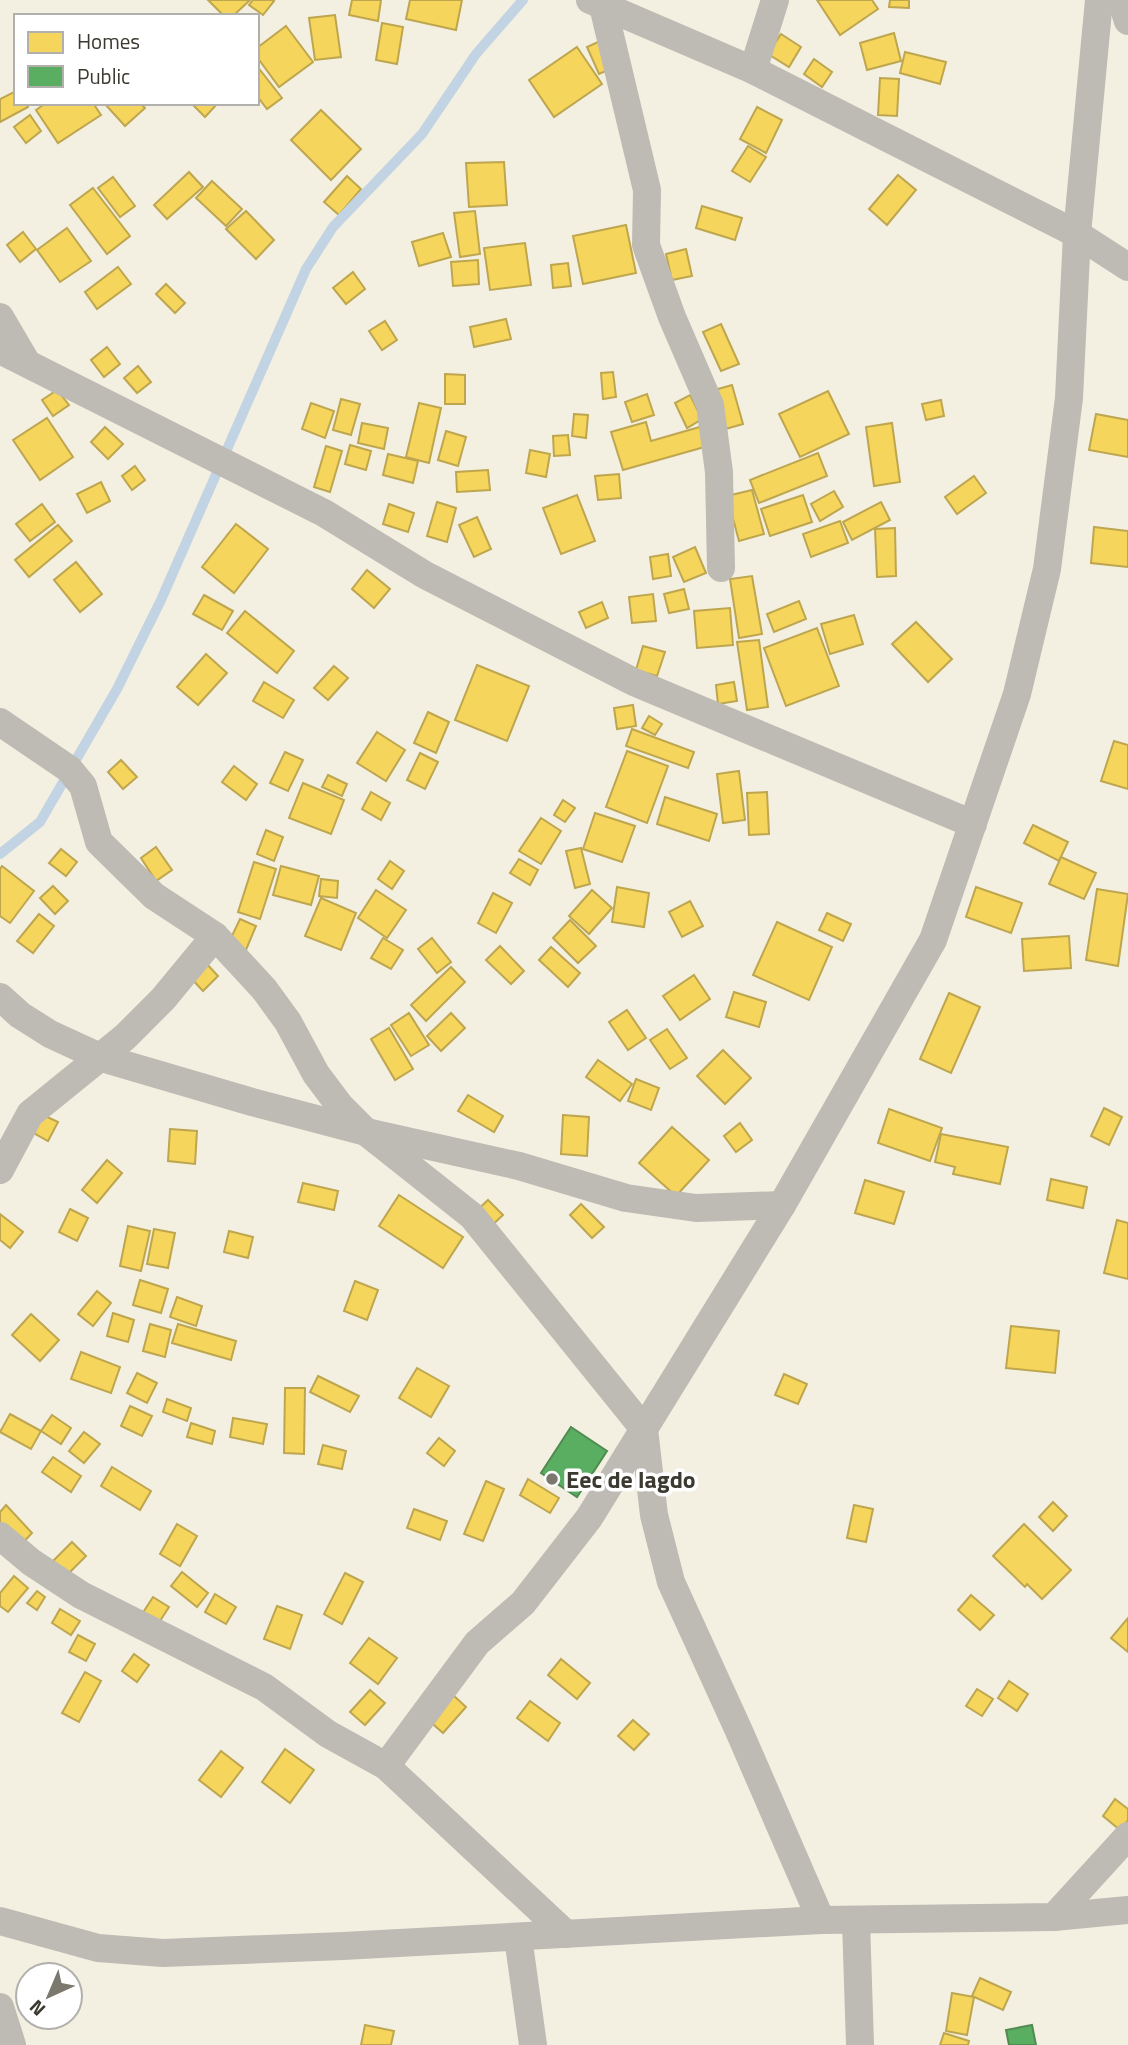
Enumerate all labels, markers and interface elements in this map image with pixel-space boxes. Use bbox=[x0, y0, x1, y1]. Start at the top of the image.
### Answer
legend bbox=[14, 14, 259, 105]
text: Homes bbox=[77, 25, 140, 57]
text: Public bbox=[77, 60, 130, 92]
place label: Eec de lagdo bbox=[566, 1461, 696, 1497]
marker: Eec de lagdo bbox=[544, 1471, 560, 1487]
north arrow bbox=[14, 1961, 84, 2031]
text: N bbox=[22, 1994, 52, 2024]

